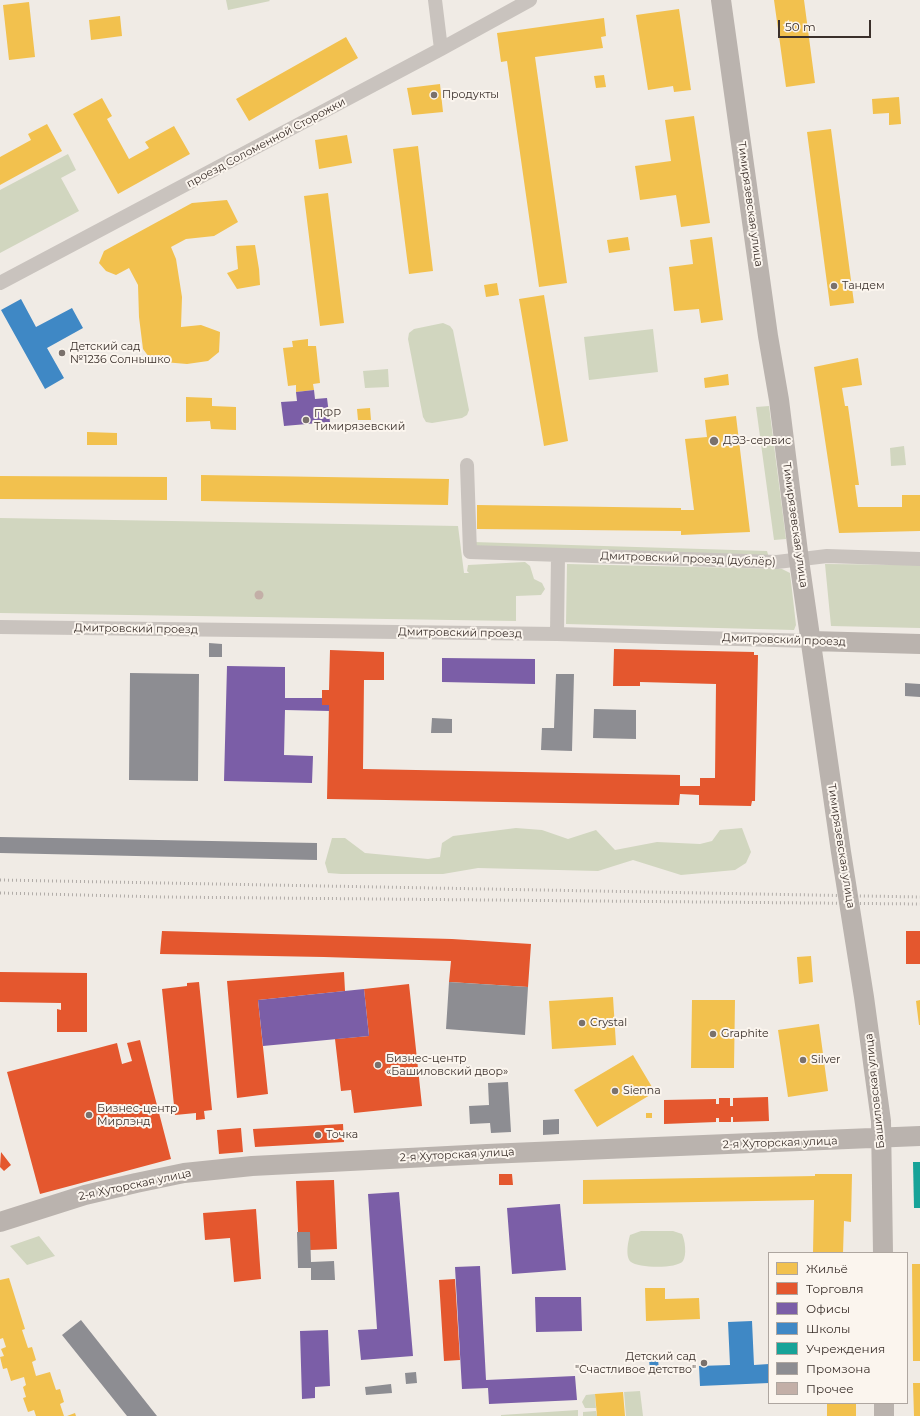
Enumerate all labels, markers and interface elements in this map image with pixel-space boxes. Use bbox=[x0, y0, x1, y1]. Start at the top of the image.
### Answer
scale bar bbox=[780, 12, 873, 38]
text: 50 m bbox=[785, 19, 816, 34]
place label: Продукты bbox=[442, 88, 499, 102]
marker: Продукты bbox=[429, 90, 439, 100]
street label: проезд Соломенной Сторожки bbox=[184, 95, 348, 191]
street label: Тимирязевская улица bbox=[735, 141, 765, 267]
place label: Тандем bbox=[842, 279, 885, 293]
marker: Тандем bbox=[829, 281, 839, 291]
place label: Детский сад №1236 Солнышко bbox=[70, 340, 171, 366]
marker: Детский сад №1236 Солнышко bbox=[57, 348, 67, 358]
place label: ПФР Тимирязевский bbox=[314, 407, 405, 433]
marker: ПФР Тимирязевский bbox=[301, 415, 311, 425]
place label: ДЭЗ-сервис bbox=[723, 434, 791, 448]
marker: ДЭЗ-сервис bbox=[708, 435, 720, 447]
street label: Тимирязевская улица bbox=[780, 462, 810, 588]
street label: Дмитровский проезд (дублёр) bbox=[600, 549, 776, 569]
street label: Дмитровский проезд bbox=[74, 621, 198, 637]
street label: Дмитровский проезд bbox=[398, 625, 522, 641]
street label: Дмитровский проезд bbox=[722, 631, 846, 649]
street label: Тимирязевская улица bbox=[825, 783, 857, 909]
place label: Crystal bbox=[590, 1016, 627, 1030]
marker: Crystal bbox=[577, 1018, 587, 1028]
place label: Graphite bbox=[721, 1027, 769, 1041]
marker: Graphite bbox=[708, 1029, 718, 1039]
street label: Башиловская улица bbox=[862, 1033, 888, 1149]
place label: Бизнес-центр «Башиловский двор» bbox=[386, 1052, 508, 1078]
place label: Silver bbox=[811, 1053, 841, 1067]
marker: Silver bbox=[798, 1055, 808, 1065]
marker: Бизнес-центр «Башиловский двор» bbox=[373, 1060, 383, 1070]
place label: Sienna bbox=[623, 1084, 661, 1098]
marker: Sienna bbox=[610, 1086, 620, 1096]
place label: Бизнес-центр Мирлэнд bbox=[97, 1102, 177, 1128]
marker: Бизнес-центр Мирлэнд bbox=[84, 1110, 94, 1120]
place label: Точка bbox=[326, 1128, 358, 1142]
marker: Точка bbox=[313, 1130, 323, 1140]
street label: 2-я Хуторская улица bbox=[722, 1134, 838, 1152]
street label: 2-я Хуторская улица bbox=[399, 1145, 515, 1165]
street label: 2-я Хуторская улица bbox=[77, 1167, 193, 1203]
legend bbox=[768, 1252, 908, 1404]
text: Жильё bbox=[806, 1261, 848, 1276]
text: Торговля bbox=[806, 1281, 863, 1296]
text: Офисы bbox=[806, 1301, 850, 1316]
text: Школы bbox=[806, 1321, 851, 1336]
text: Учреждения bbox=[806, 1341, 885, 1356]
place label: Детский сад "Счастливое детство" bbox=[575, 1350, 696, 1376]
marker: Детский сад "Счастливое детство" bbox=[699, 1358, 709, 1368]
text: Промзона bbox=[806, 1361, 870, 1376]
text: Прочее bbox=[806, 1381, 854, 1396]

